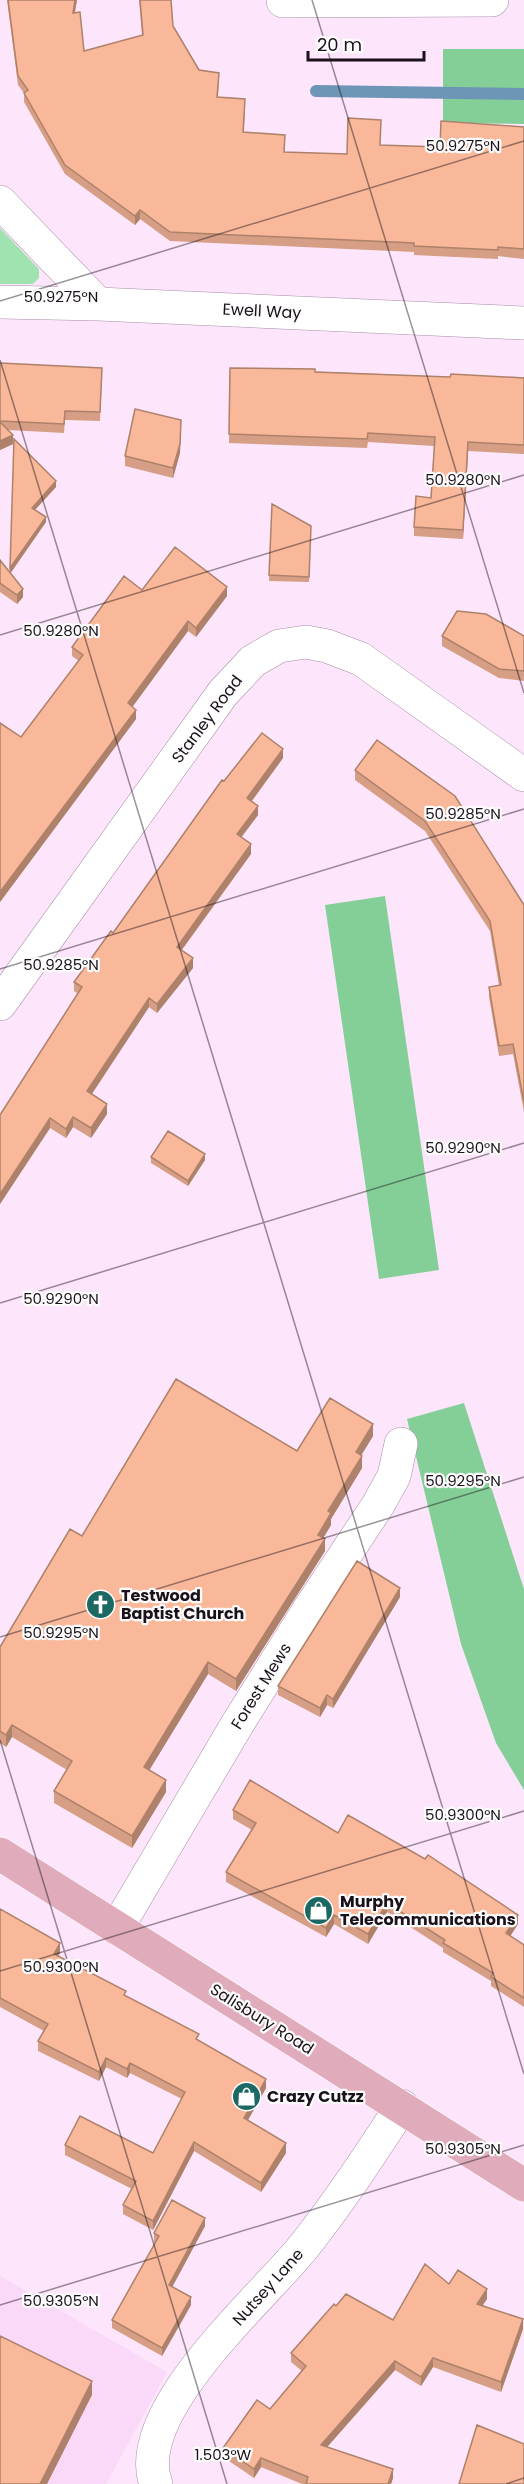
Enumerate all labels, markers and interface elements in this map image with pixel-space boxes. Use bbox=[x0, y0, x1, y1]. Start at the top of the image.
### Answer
scale bar bbox=[308, 24, 424, 62]
text: 20 m bbox=[317, 32, 362, 57]
text: 50.9275°N bbox=[426, 135, 500, 156]
text: 50.9275°N bbox=[24, 286, 98, 307]
street label: Ewell Way bbox=[222, 297, 302, 325]
text: 50.9280°N bbox=[425, 469, 501, 490]
text: 50.9280°N bbox=[23, 620, 99, 641]
street label: Stanley Road bbox=[166, 670, 248, 768]
text: 50.9285°N bbox=[425, 803, 501, 824]
text: 50.9285°N bbox=[23, 954, 99, 975]
text: 50.9290°N bbox=[425, 1137, 501, 1158]
text: 50.9290°N bbox=[23, 1288, 99, 1309]
text: 50.9295°N bbox=[425, 1470, 501, 1491]
place label: Testwood Baptist Church bbox=[121, 1584, 244, 1625]
church icon: Testwood Baptist Church bbox=[84, 1588, 116, 1620]
text: 50.9295°N bbox=[23, 1622, 99, 1643]
street label: Forest Mews bbox=[225, 1638, 297, 1734]
text: 50.9300°N bbox=[425, 1804, 501, 1825]
place label: Murphy Telecommunications bbox=[340, 1890, 516, 1931]
shop icon: Murphy Telecommunications bbox=[303, 1894, 335, 1926]
text: 50.9300°N bbox=[23, 1956, 99, 1977]
street label: Salisbury Road bbox=[206, 1978, 318, 2060]
shop icon: Crazy Cutzz bbox=[230, 2080, 262, 2112]
place label: Crazy Cutzz bbox=[267, 2085, 364, 2108]
text: 50.9305°N bbox=[425, 2138, 501, 2159]
street label: Nutsey Lane bbox=[227, 2243, 309, 2331]
text: 50.9305°N bbox=[23, 2290, 99, 2311]
text: 1.503°W bbox=[195, 2444, 252, 2465]

